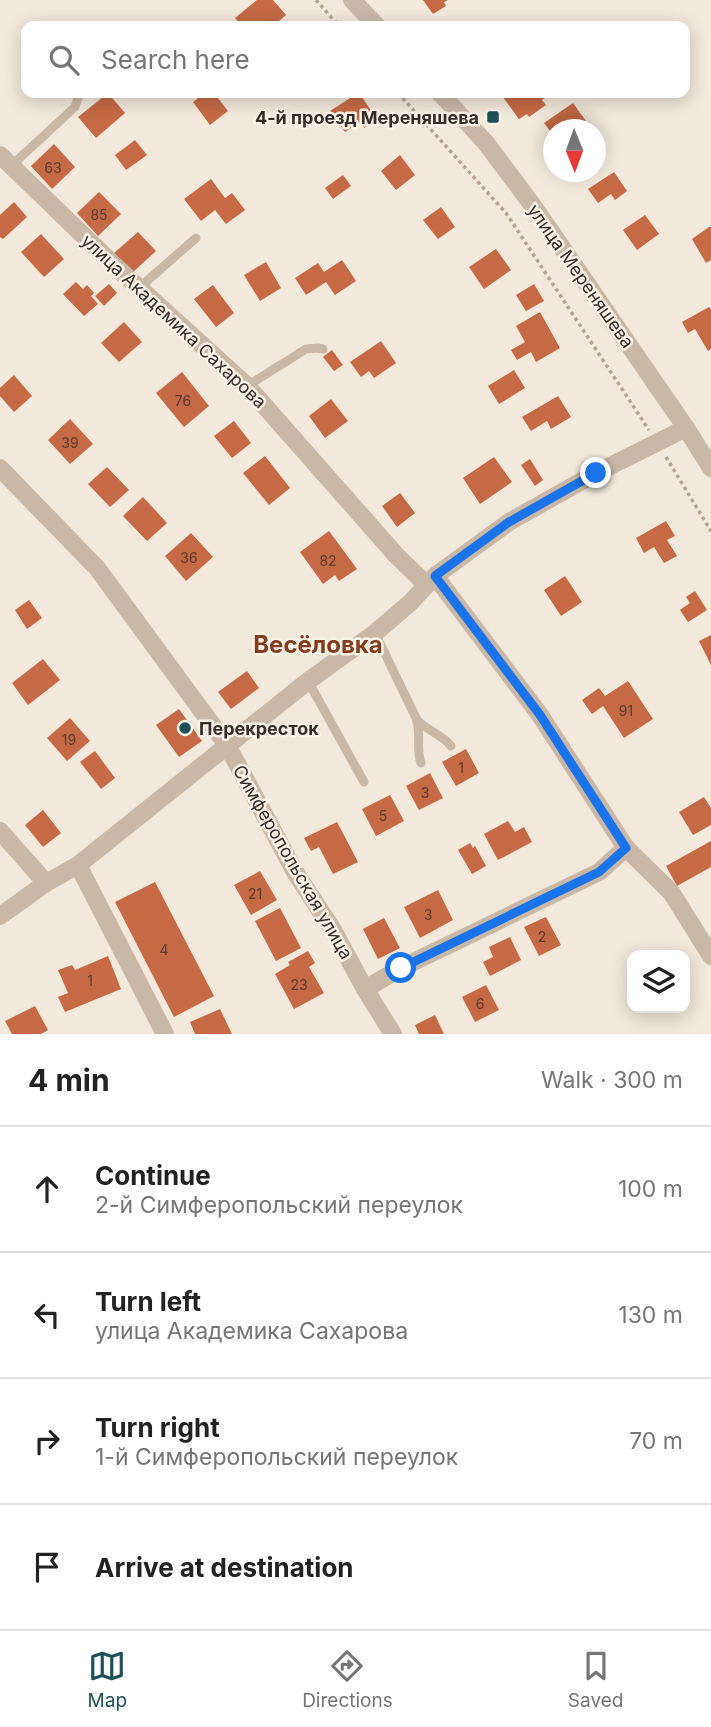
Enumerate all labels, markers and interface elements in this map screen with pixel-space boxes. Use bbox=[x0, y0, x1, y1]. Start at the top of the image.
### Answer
search box bbox=[21, 21, 690, 98]
icon: search bbox=[45, 41, 83, 79]
text: Search here bbox=[101, 44, 250, 75]
place label: 4-й проезд Мереняшева bbox=[255, 107, 479, 128]
marker: 4-й проезд Мереняшева bbox=[485, 109, 501, 125]
north arrow bbox=[543, 119, 606, 182]
house number: 63 bbox=[44, 159, 62, 176]
street label: улица Мереняшева bbox=[523, 200, 639, 352]
house number: 85 bbox=[90, 206, 108, 223]
street label: улица Академика Сахарова bbox=[77, 230, 271, 412]
house number: 76 bbox=[175, 392, 191, 409]
house number: 39 bbox=[61, 434, 79, 451]
route end bbox=[580, 457, 611, 488]
house number: 36 bbox=[180, 549, 198, 566]
house number: 82 bbox=[319, 552, 337, 569]
district label: Весёловка bbox=[253, 630, 383, 659]
house number: 91 bbox=[619, 702, 633, 719]
place label: Перекресток bbox=[199, 718, 319, 739]
marker: Перекресток bbox=[177, 720, 193, 736]
house number: 19 bbox=[62, 731, 76, 748]
house number: 1 bbox=[458, 759, 464, 776]
street label: Симферопольская улица bbox=[229, 761, 357, 963]
house number: 3 bbox=[421, 784, 429, 801]
house number: 5 bbox=[379, 807, 387, 824]
house number: 21 bbox=[248, 885, 262, 902]
house number: 3 bbox=[424, 906, 432, 923]
house number: 2 bbox=[538, 928, 546, 945]
house number: 4 bbox=[159, 941, 169, 958]
map controls bbox=[627, 950, 690, 1013]
button: layers bbox=[627, 950, 690, 1013]
route start bbox=[385, 952, 416, 983]
house number: 1 bbox=[87, 972, 93, 989]
house number: 23 bbox=[290, 976, 308, 993]
house number: 6 bbox=[476, 995, 484, 1012]
text: 4 min bbox=[28, 1062, 110, 1098]
text: Walk · 300 m bbox=[541, 1066, 683, 1094]
text: Continue bbox=[95, 1160, 211, 1191]
icon: ahead bbox=[28, 1170, 66, 1208]
text: 100 m bbox=[618, 1175, 683, 1203]
text: 2-й Симферопольский переулок bbox=[95, 1191, 463, 1219]
text: Turn left bbox=[95, 1286, 201, 1317]
icon: left bbox=[28, 1296, 66, 1334]
text: 130 m bbox=[618, 1301, 683, 1329]
text: улица Академика Сахарова bbox=[95, 1317, 408, 1345]
text: Turn right bbox=[95, 1412, 220, 1443]
icon: right bbox=[28, 1422, 66, 1460]
text: 70 m bbox=[629, 1427, 683, 1455]
text: 1-й Симферопольский переулок bbox=[95, 1443, 458, 1471]
icon: arrive bbox=[28, 1548, 66, 1586]
text: Arrive at destination bbox=[95, 1552, 354, 1583]
tab: Map bbox=[88, 1647, 127, 1712]
tab: Directions bbox=[302, 1647, 393, 1712]
tab: Saved bbox=[568, 1647, 623, 1712]

